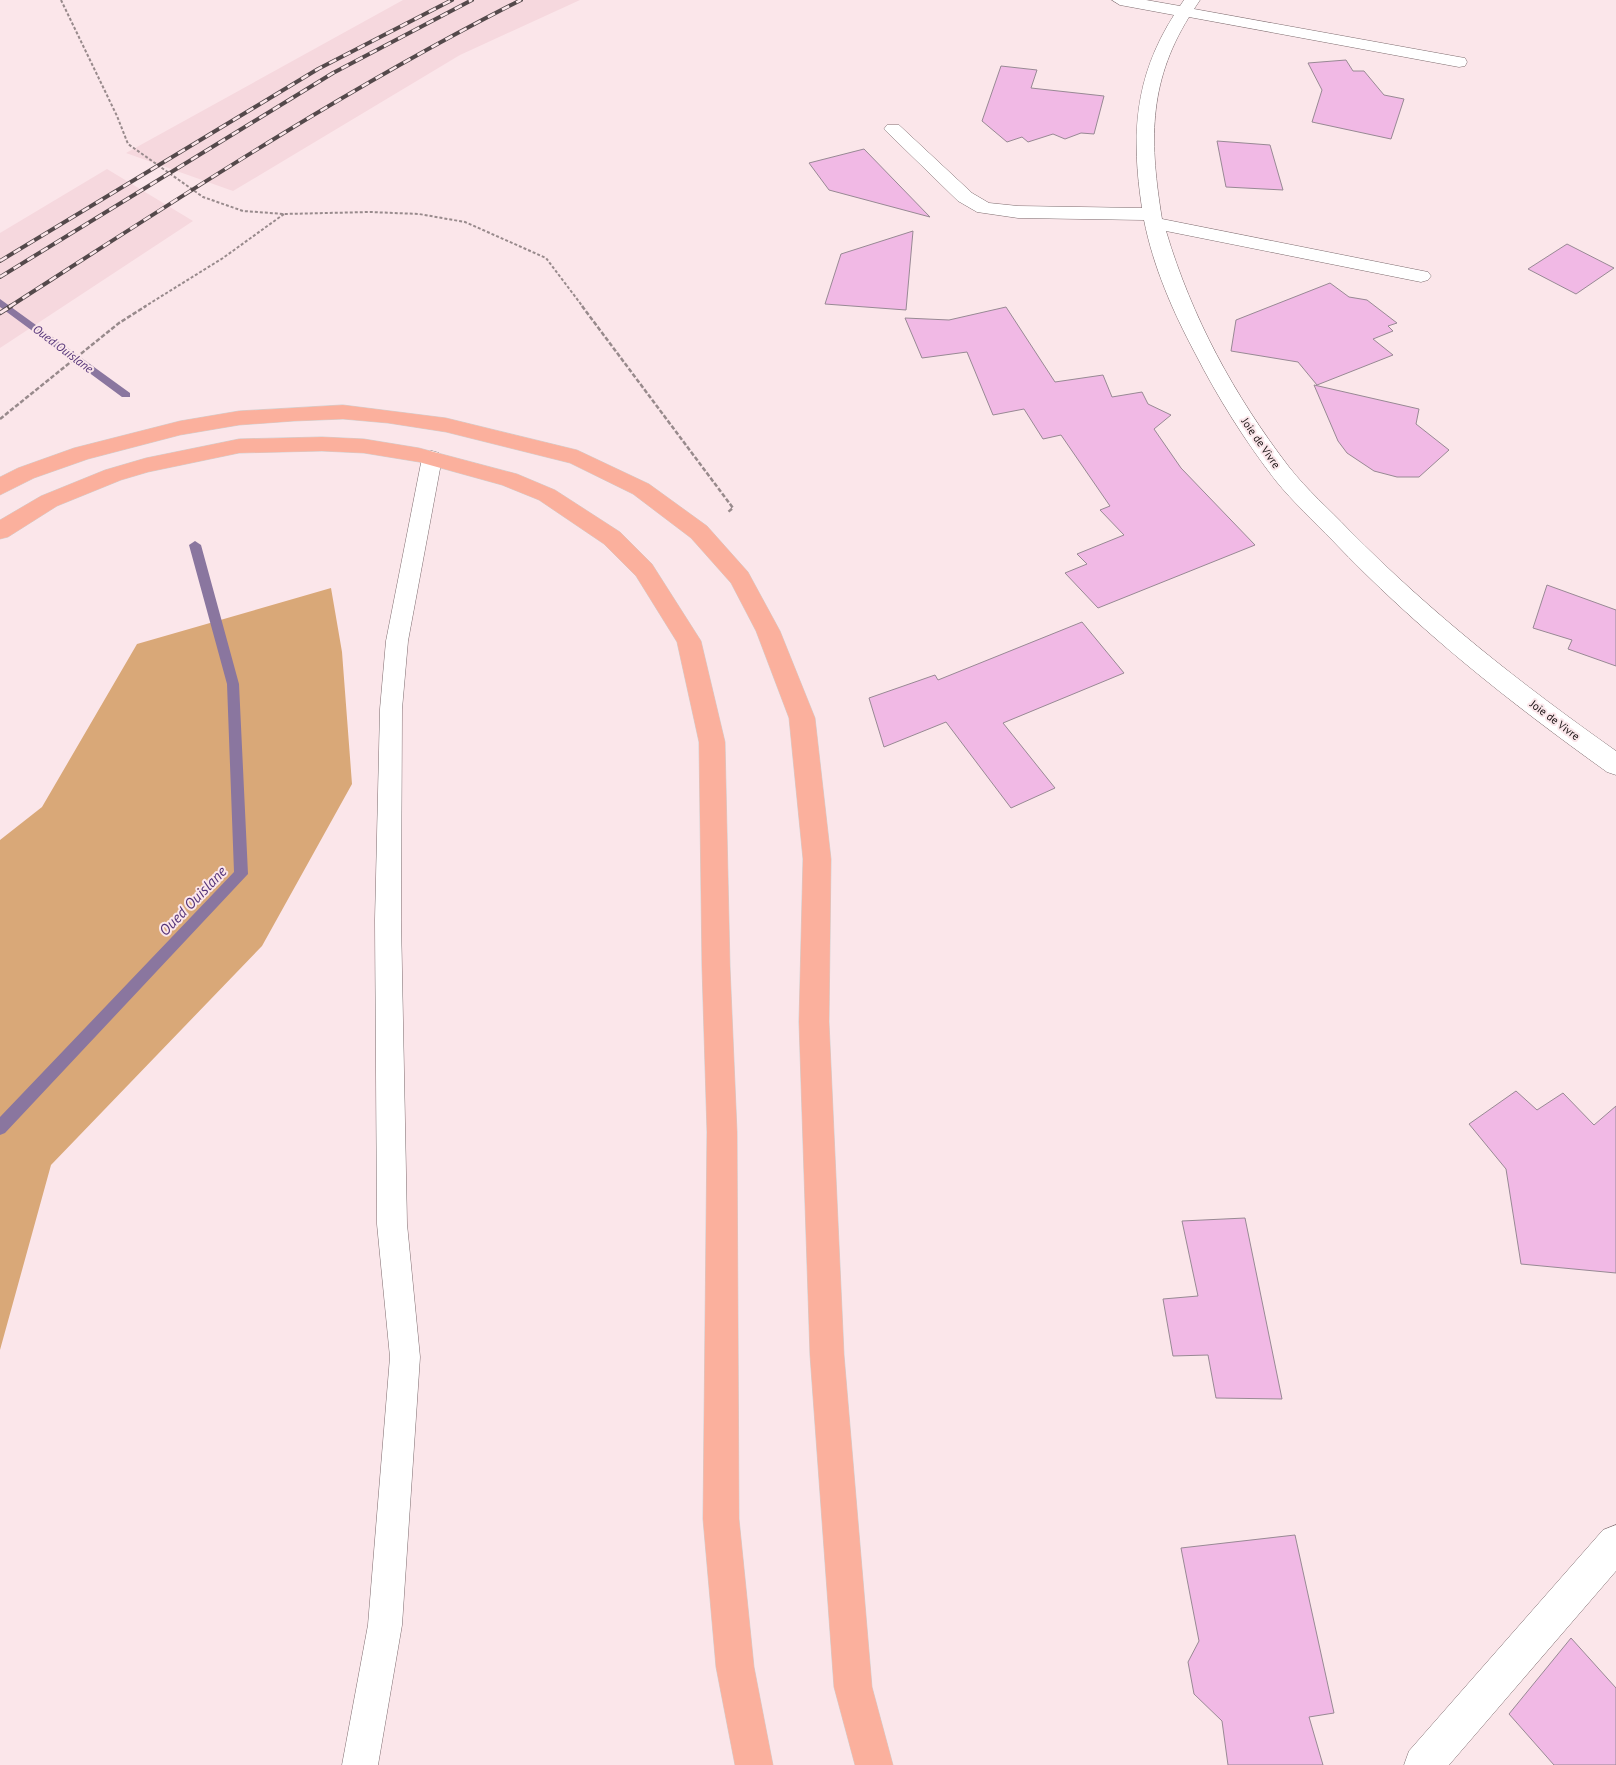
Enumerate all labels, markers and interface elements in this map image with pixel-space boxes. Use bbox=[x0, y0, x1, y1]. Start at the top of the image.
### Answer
water label: Oued Ouislane bbox=[30, 321, 97, 376]
street label: Joie de Vivre bbox=[1238, 414, 1284, 471]
street label: Joie de Vivre bbox=[1527, 696, 1583, 743]
water label: Oued Ouislane bbox=[155, 862, 231, 939]

